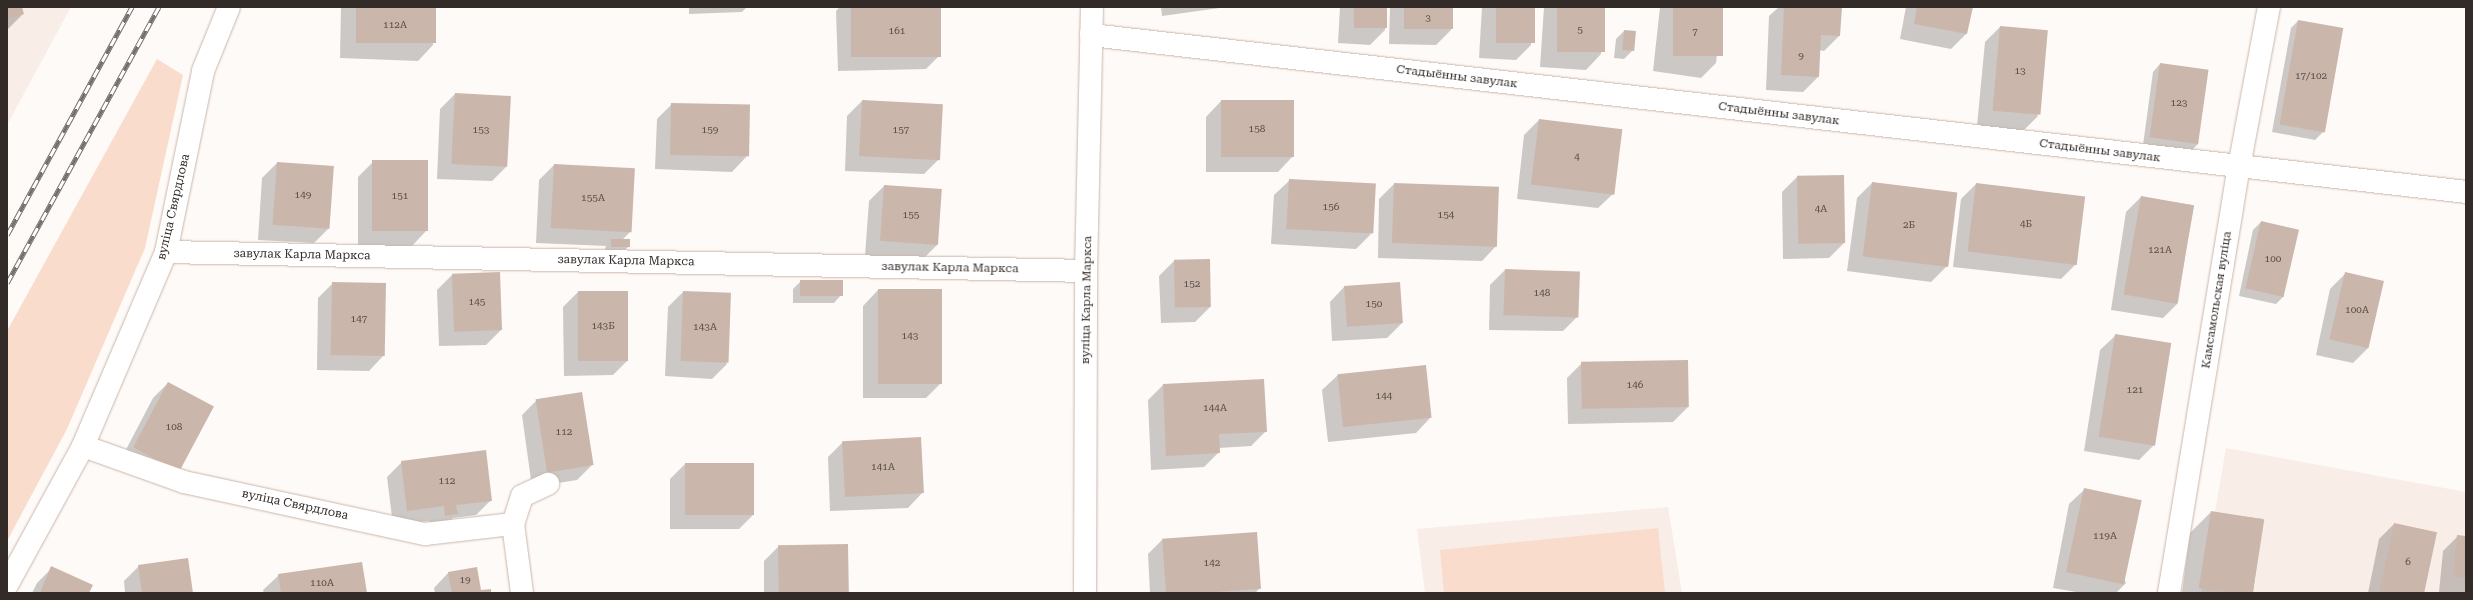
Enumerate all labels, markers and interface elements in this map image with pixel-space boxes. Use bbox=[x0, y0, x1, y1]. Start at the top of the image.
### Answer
house number: 3 bbox=[1425, 12, 1431, 24]
house number: 112А bbox=[383, 19, 407, 31]
house number: 5 bbox=[1577, 24, 1583, 36]
house number: 161 bbox=[889, 25, 905, 37]
house number: 7 bbox=[1692, 26, 1698, 38]
house number: 9 bbox=[1798, 50, 1804, 62]
street label: Стадыённы завулак bbox=[1395, 62, 1519, 92]
house number: 13 bbox=[2014, 65, 2026, 77]
house number: 17/102 bbox=[2295, 70, 2327, 82]
house number: 123 bbox=[2171, 97, 2187, 109]
street label: Стадыённы завулак bbox=[1717, 99, 1841, 129]
house number: 158 bbox=[1249, 123, 1265, 135]
house number: 153 bbox=[473, 124, 489, 136]
house number: 159 bbox=[702, 124, 718, 136]
house number: 157 bbox=[893, 124, 909, 136]
street label: Стадыённы завулак bbox=[2038, 136, 2162, 166]
house number: 4 bbox=[1574, 151, 1580, 163]
street label: вуліца Свярдлова bbox=[155, 153, 193, 261]
house number: 149 bbox=[295, 189, 311, 201]
house number: 151 bbox=[392, 190, 408, 202]
house number: 155А bbox=[581, 192, 605, 204]
house number: 156 bbox=[1323, 201, 1339, 213]
house number: 4А bbox=[1815, 203, 1827, 215]
house number: 155 bbox=[903, 209, 919, 221]
house number: 154 bbox=[1438, 209, 1454, 221]
house number: 4Б bbox=[2020, 218, 2032, 230]
house number: 2Б bbox=[1903, 219, 1915, 231]
street label: Камсамольская вуліца bbox=[2199, 230, 2235, 370]
street label: вуліца Карла Маркса bbox=[1079, 236, 1095, 364]
house number: 121А bbox=[2148, 244, 2172, 256]
street label: завулак Карла Маркса bbox=[233, 247, 371, 263]
street label: завулак Карла Маркса bbox=[557, 253, 695, 269]
house number: 100 bbox=[2265, 253, 2281, 265]
street label: завулак Карла Маркса bbox=[881, 260, 1019, 276]
house number: 152 bbox=[1184, 278, 1200, 290]
house number: 148 bbox=[1534, 287, 1550, 299]
house number: 145 bbox=[469, 296, 485, 308]
house number: 150 bbox=[1366, 298, 1382, 310]
house number: 100А bbox=[2345, 304, 2369, 316]
house number: 147 bbox=[351, 313, 367, 325]
house number: 143Б bbox=[591, 320, 615, 332]
house number: 143А bbox=[693, 321, 717, 333]
house number: 143 bbox=[902, 330, 918, 342]
house number: 146 bbox=[1627, 379, 1643, 391]
house number: 121 bbox=[2127, 384, 2143, 396]
house number: 144 bbox=[1376, 390, 1392, 402]
house number: 144А bbox=[1203, 402, 1227, 414]
house number: 108 bbox=[166, 421, 182, 433]
house number: 112 bbox=[556, 426, 572, 438]
house number: 141А bbox=[871, 461, 895, 473]
house number: 112 bbox=[439, 475, 455, 487]
street label: вуліца Свярдлова bbox=[240, 487, 350, 523]
house number: 119А bbox=[2093, 530, 2117, 542]
house number: 6 bbox=[2405, 556, 2411, 568]
house number: 142 bbox=[1204, 557, 1220, 569]
house number: 19 bbox=[459, 574, 471, 586]
house number: 110А bbox=[310, 577, 334, 589]

